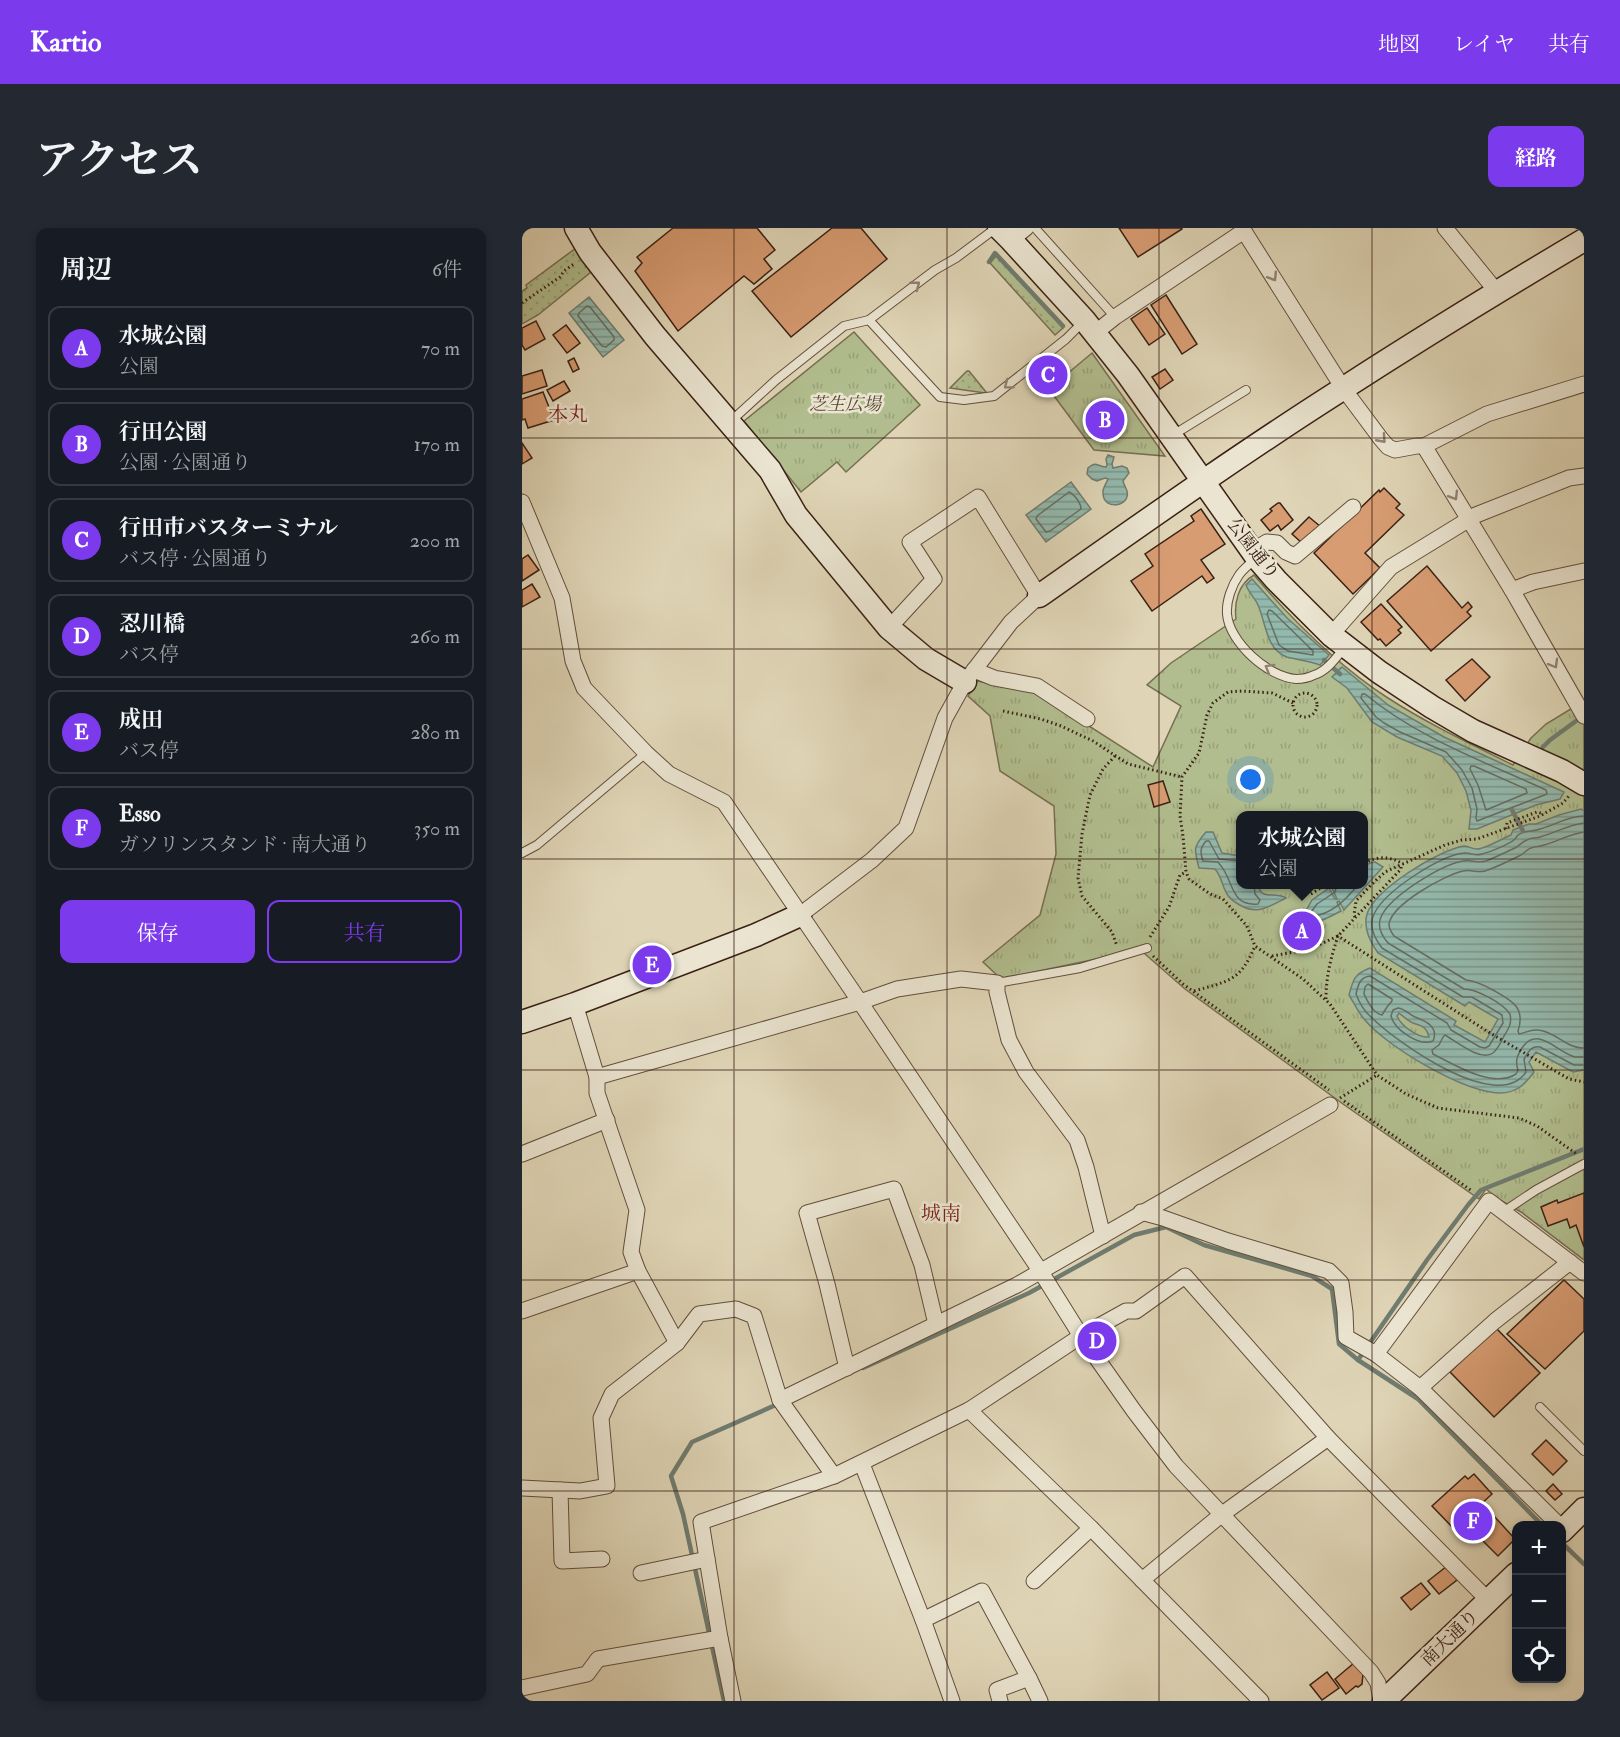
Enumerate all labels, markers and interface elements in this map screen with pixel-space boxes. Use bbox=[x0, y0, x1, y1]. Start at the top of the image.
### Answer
text: Kartio bbox=[30, 25, 101, 60]
text: 地図 bbox=[1378, 31, 1420, 58]
text: レイヤ bbox=[1453, 31, 1515, 58]
text: 共有 bbox=[1548, 31, 1590, 58]
button: 経路 bbox=[1488, 126, 1584, 187]
text: アクセス bbox=[36, 135, 203, 187]
text: 周辺 bbox=[60, 254, 112, 286]
text: 6件 bbox=[432, 257, 462, 282]
one-way arrow bbox=[1266, 271, 1277, 282]
one-way arrow bbox=[909, 281, 920, 292]
text: 水城公園 bbox=[119, 322, 207, 350]
text: A bbox=[75, 336, 88, 361]
text: 70 m bbox=[421, 336, 460, 361]
pin: C bbox=[1028, 352, 1068, 398]
text: 公園 bbox=[119, 354, 159, 379]
one-way arrow bbox=[1003, 378, 1014, 389]
park label: 芝生広場 bbox=[809, 393, 883, 416]
pin: B bbox=[1086, 398, 1124, 442]
district label: 本丸 bbox=[548, 402, 588, 427]
text: 行田公園 bbox=[119, 418, 207, 446]
text: B bbox=[75, 432, 88, 457]
text: 170 m bbox=[414, 432, 460, 457]
one-way arrow bbox=[1375, 432, 1386, 443]
text: 公園 · 公園通り bbox=[119, 450, 251, 475]
one-way arrow bbox=[1447, 490, 1458, 500]
text: 行田市バスターミナル bbox=[119, 514, 338, 542]
street label: 公園通り bbox=[1222, 514, 1284, 584]
text: C bbox=[74, 528, 89, 553]
text: 200 m bbox=[410, 528, 460, 553]
text: バス停 · 公園通り bbox=[119, 546, 271, 571]
text: 忍川橋 bbox=[119, 610, 185, 638]
text: D bbox=[73, 624, 90, 649]
text: 260 m bbox=[410, 624, 460, 649]
text: バス停 bbox=[119, 642, 179, 667]
one-way arrow bbox=[1547, 658, 1558, 668]
one-way arrow bbox=[1265, 664, 1275, 675]
text: 成田 bbox=[119, 706, 163, 734]
text: E bbox=[74, 720, 89, 745]
text: 280 m bbox=[410, 720, 460, 745]
text: バス停 bbox=[119, 738, 179, 763]
your location bbox=[1236, 765, 1265, 794]
text: Esso bbox=[119, 800, 161, 828]
popup bbox=[1236, 811, 1368, 889]
text: F bbox=[75, 816, 88, 841]
text: 350 m bbox=[414, 816, 460, 841]
text: 水城公園 bbox=[1258, 824, 1346, 852]
text: ガソリンスタンド · 南大通り bbox=[119, 832, 371, 857]
text: 公園 bbox=[1258, 856, 1298, 881]
button: 保存 bbox=[60, 900, 255, 963]
button: 共有 bbox=[267, 900, 462, 963]
pin: A bbox=[1282, 908, 1322, 954]
pin: E bbox=[632, 942, 672, 988]
district label: 城南 bbox=[921, 1201, 961, 1226]
pin: D bbox=[1078, 1318, 1116, 1364]
pin: F bbox=[1454, 1498, 1492, 1544]
map controls bbox=[1512, 1521, 1566, 1683]
button: + bbox=[1512, 1521, 1566, 1575]
button: − bbox=[1512, 1575, 1566, 1629]
street label: 南大通り bbox=[1416, 1605, 1484, 1671]
button: locate bbox=[1512, 1629, 1566, 1683]

